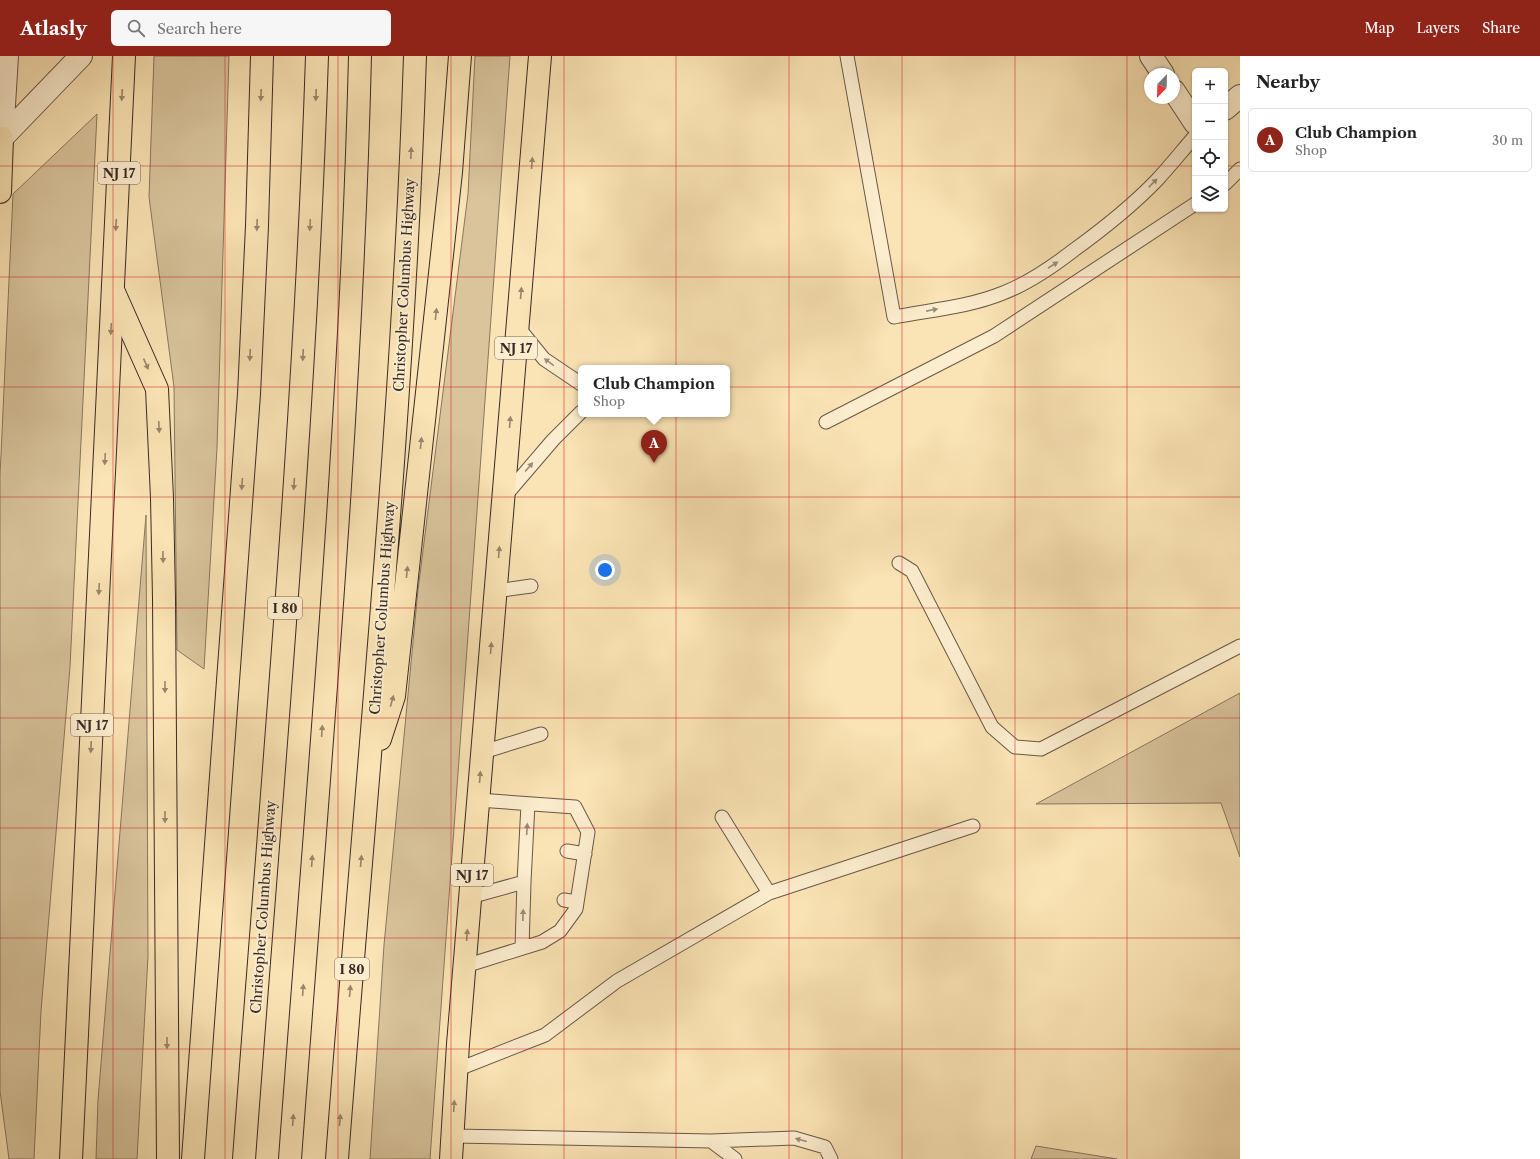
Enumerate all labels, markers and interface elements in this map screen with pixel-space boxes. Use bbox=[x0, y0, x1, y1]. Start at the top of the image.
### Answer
search box bbox=[111, 10, 391, 46]
text: Atlasly bbox=[20, 17, 87, 40]
icon: search bbox=[125, 17, 147, 39]
text: Search here bbox=[157, 19, 242, 38]
text: Map bbox=[1364, 19, 1394, 37]
text: Layers bbox=[1416, 19, 1460, 37]
text: Share bbox=[1482, 19, 1520, 37]
north arrow bbox=[1144, 68, 1180, 104]
map controls bbox=[1192, 68, 1228, 212]
button: + bbox=[1192, 68, 1228, 104]
text: Nearby bbox=[1256, 72, 1320, 92]
one-way arrow bbox=[119, 89, 126, 101]
one-way arrow bbox=[258, 89, 264, 102]
one-way arrow bbox=[313, 89, 319, 102]
button: − bbox=[1192, 104, 1228, 140]
text: Club Champion bbox=[1295, 123, 1417, 142]
text: A bbox=[1265, 132, 1275, 148]
text: 30 m bbox=[1492, 132, 1523, 148]
button: locate bbox=[1192, 140, 1228, 176]
text: Shop bbox=[1295, 142, 1327, 158]
one-way arrow bbox=[408, 146, 414, 159]
one-way arrow bbox=[528, 157, 535, 169]
road number: NJ 17 bbox=[98, 162, 140, 184]
button: layers bbox=[1192, 176, 1228, 212]
street label: Christopher Columbus Highway bbox=[389, 177, 419, 392]
one-way arrow bbox=[1148, 178, 1158, 188]
one-way arrow bbox=[113, 219, 120, 231]
one-way arrow bbox=[253, 219, 260, 231]
one-way arrow bbox=[307, 219, 313, 232]
one-way arrow bbox=[1047, 262, 1059, 269]
one-way arrow bbox=[517, 287, 524, 299]
one-way arrow bbox=[926, 307, 938, 313]
one-way arrow bbox=[432, 308, 439, 320]
one-way arrow bbox=[108, 323, 115, 335]
road number: NJ 17 bbox=[495, 337, 537, 359]
one-way arrow bbox=[247, 349, 254, 361]
one-way arrow bbox=[299, 349, 306, 361]
one-way arrow bbox=[544, 358, 554, 366]
one-way arrow bbox=[143, 359, 149, 370]
popup bbox=[578, 365, 730, 417]
text: Club Champion bbox=[593, 374, 715, 393]
text: Shop bbox=[593, 393, 625, 409]
one-way arrow bbox=[507, 416, 513, 428]
one-way arrow bbox=[155, 421, 162, 433]
pin: A bbox=[641, 430, 667, 463]
one-way arrow bbox=[418, 437, 425, 449]
one-way arrow bbox=[102, 453, 108, 466]
one-way arrow bbox=[524, 462, 533, 473]
one-way arrow bbox=[239, 478, 246, 490]
one-way arrow bbox=[291, 478, 298, 490]
street label: Christopher Columbus Highway bbox=[366, 500, 398, 715]
one-way arrow bbox=[496, 546, 503, 558]
one-way arrow bbox=[160, 551, 166, 564]
your location bbox=[595, 560, 615, 580]
one-way arrow bbox=[404, 566, 410, 578]
one-way arrow bbox=[95, 583, 102, 595]
road number: I 80 bbox=[268, 597, 302, 619]
one-way arrow bbox=[488, 642, 495, 654]
one-way arrow bbox=[162, 681, 168, 694]
one-way arrow bbox=[389, 695, 395, 707]
road number: NJ 17 bbox=[71, 714, 113, 736]
one-way arrow bbox=[318, 725, 325, 737]
one-way arrow bbox=[88, 741, 94, 754]
one-way arrow bbox=[477, 771, 484, 783]
street label: Christopher Columbus Highway bbox=[247, 799, 279, 1014]
one-way arrow bbox=[162, 811, 168, 824]
one-way arrow bbox=[523, 823, 530, 835]
one-way arrow bbox=[309, 855, 316, 867]
one-way arrow bbox=[358, 855, 364, 867]
road number: NJ 17 bbox=[451, 864, 493, 886]
one-way arrow bbox=[520, 908, 526, 921]
one-way arrow bbox=[464, 929, 471, 941]
road number: I 80 bbox=[335, 958, 369, 980]
one-way arrow bbox=[299, 984, 306, 996]
one-way arrow bbox=[347, 985, 354, 997]
one-way arrow bbox=[164, 1037, 170, 1050]
one-way arrow bbox=[451, 1099, 457, 1112]
one-way arrow bbox=[289, 1114, 296, 1126]
one-way arrow bbox=[336, 1114, 343, 1126]
one-way arrow bbox=[794, 1137, 806, 1143]

